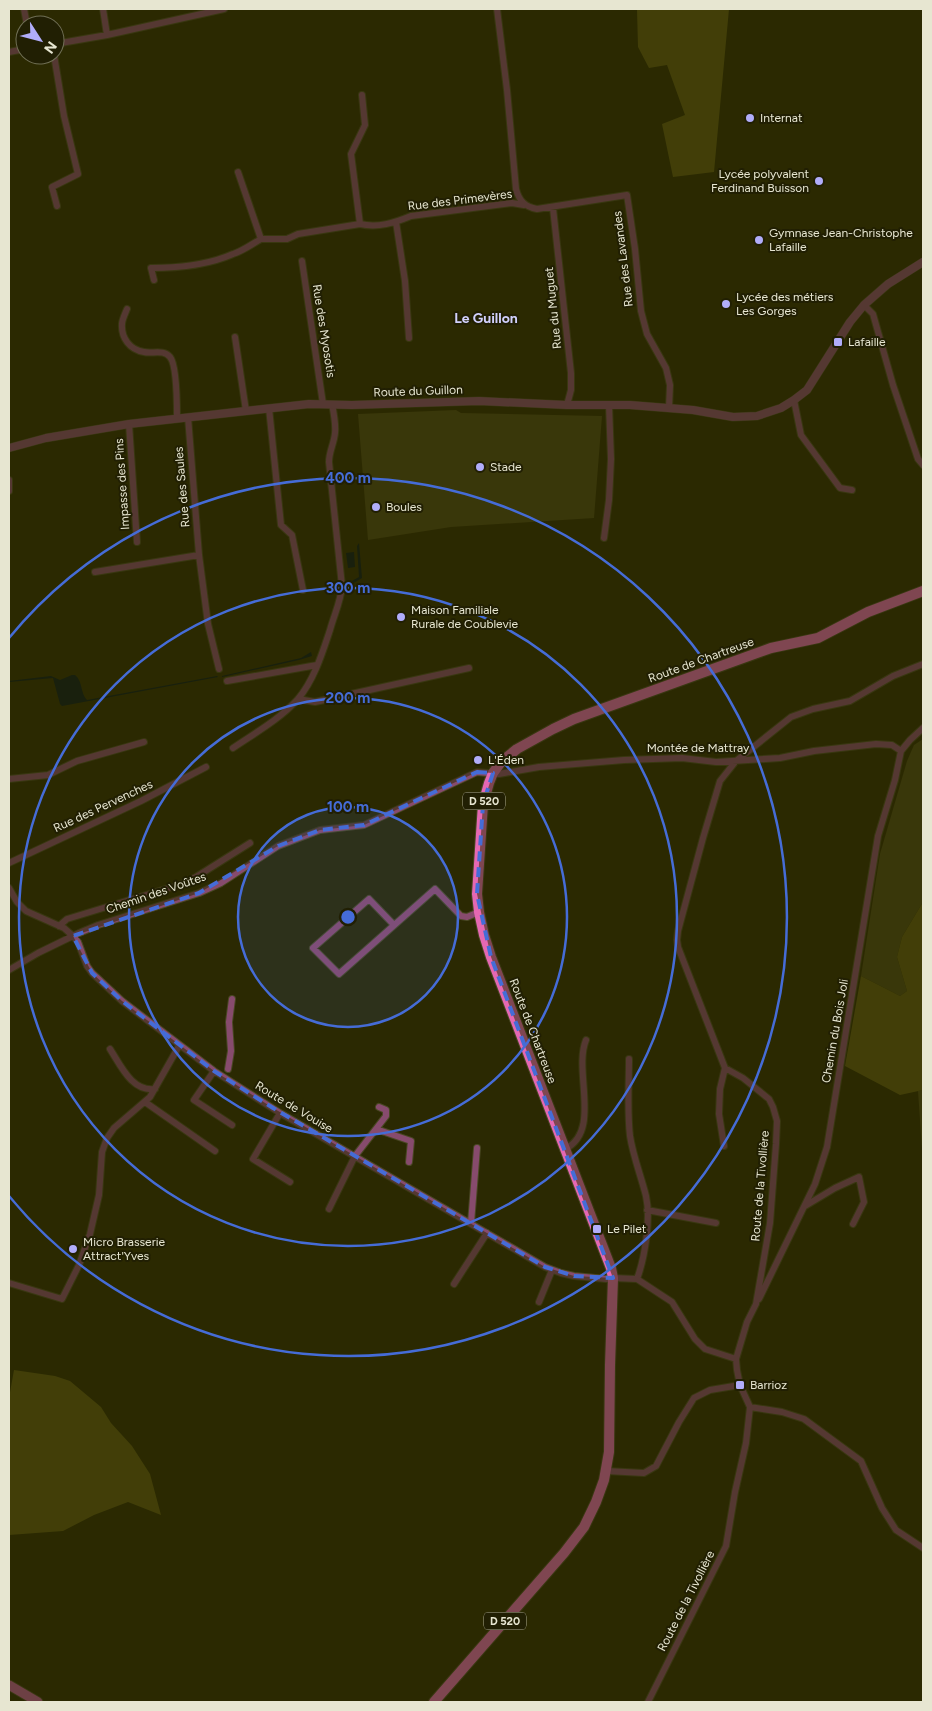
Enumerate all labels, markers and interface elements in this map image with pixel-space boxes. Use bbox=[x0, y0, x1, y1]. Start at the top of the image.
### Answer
north arrow bbox=[15, 15, 65, 65]
text: N bbox=[40, 38, 60, 57]
place label: Internat bbox=[760, 111, 803, 125]
marker: Internat bbox=[744, 112, 756, 124]
place label: Lycée polyvalent Ferdinand Buisson bbox=[711, 167, 809, 195]
marker: Lycée polyvalent Ferdinand Buisson bbox=[813, 175, 825, 187]
street label: Rue des Primevères bbox=[407, 187, 513, 213]
street label: Rue des Lavandes bbox=[610, 210, 636, 308]
place label: Gymnase Jean-Christophe Lafaille bbox=[769, 226, 913, 254]
marker: Gymnase Jean-Christophe Lafaille bbox=[753, 234, 765, 246]
street label: Rue du Muguet bbox=[542, 266, 564, 350]
street label: Rue des Myosotis bbox=[310, 283, 338, 379]
place label: Lycée des métiers Les Gorges bbox=[736, 290, 834, 318]
marker: Lycée des métiers Les Gorges bbox=[720, 298, 732, 310]
district label: Le Guillon bbox=[454, 310, 518, 327]
place label: Lafaille bbox=[848, 335, 886, 349]
marker: Lafaille bbox=[832, 336, 844, 348]
street label: Route du Guillon bbox=[373, 382, 463, 400]
street label: Impasse des Pins bbox=[112, 437, 132, 530]
street label: Rue des Saules bbox=[171, 446, 192, 528]
place label: Stade bbox=[490, 460, 522, 474]
marker: Stade bbox=[474, 461, 486, 473]
text: 400 m bbox=[325, 469, 371, 487]
place label: Boules bbox=[386, 500, 422, 514]
marker: Boules bbox=[370, 501, 382, 513]
text: 300 m bbox=[326, 579, 370, 597]
place label: Maison Familiale Rurale de Coublevie bbox=[411, 603, 518, 631]
marker: Maison Familiale Rurale de Coublevie bbox=[395, 611, 407, 623]
street label: Route de Chartreuse bbox=[646, 634, 756, 686]
text: 200 m bbox=[326, 689, 370, 707]
street label: Montée de Mattray bbox=[647, 741, 750, 755]
place label: L'Éden bbox=[488, 753, 524, 767]
marker: L'Éden bbox=[472, 754, 484, 766]
street label: Rue des Pervenches bbox=[51, 777, 155, 835]
road number: D 520 bbox=[463, 792, 505, 809]
text: 100 m bbox=[327, 798, 369, 816]
street label: Chemin des Voûtes bbox=[104, 869, 208, 917]
centre of rings bbox=[339, 908, 357, 926]
street label: Route de Chartreuse bbox=[507, 977, 560, 1086]
street label: Chemin du Bois Joli bbox=[819, 978, 851, 1084]
street label: Route de Vouise bbox=[253, 1078, 336, 1136]
street label: Route de la Tivollière bbox=[748, 1130, 772, 1242]
place label: Le Pilet bbox=[607, 1222, 647, 1236]
marker: Le Pilet bbox=[591, 1223, 603, 1235]
place label: Micro Brasserie Attract'Yves bbox=[83, 1235, 165, 1263]
marker: Micro Brasserie Attract'Yves bbox=[67, 1243, 79, 1255]
place label: Barrioz bbox=[750, 1378, 787, 1392]
marker: Barrioz bbox=[734, 1379, 746, 1391]
street label: Route de la Tivollière bbox=[655, 1548, 718, 1654]
road number: D 520 bbox=[484, 1612, 526, 1630]

